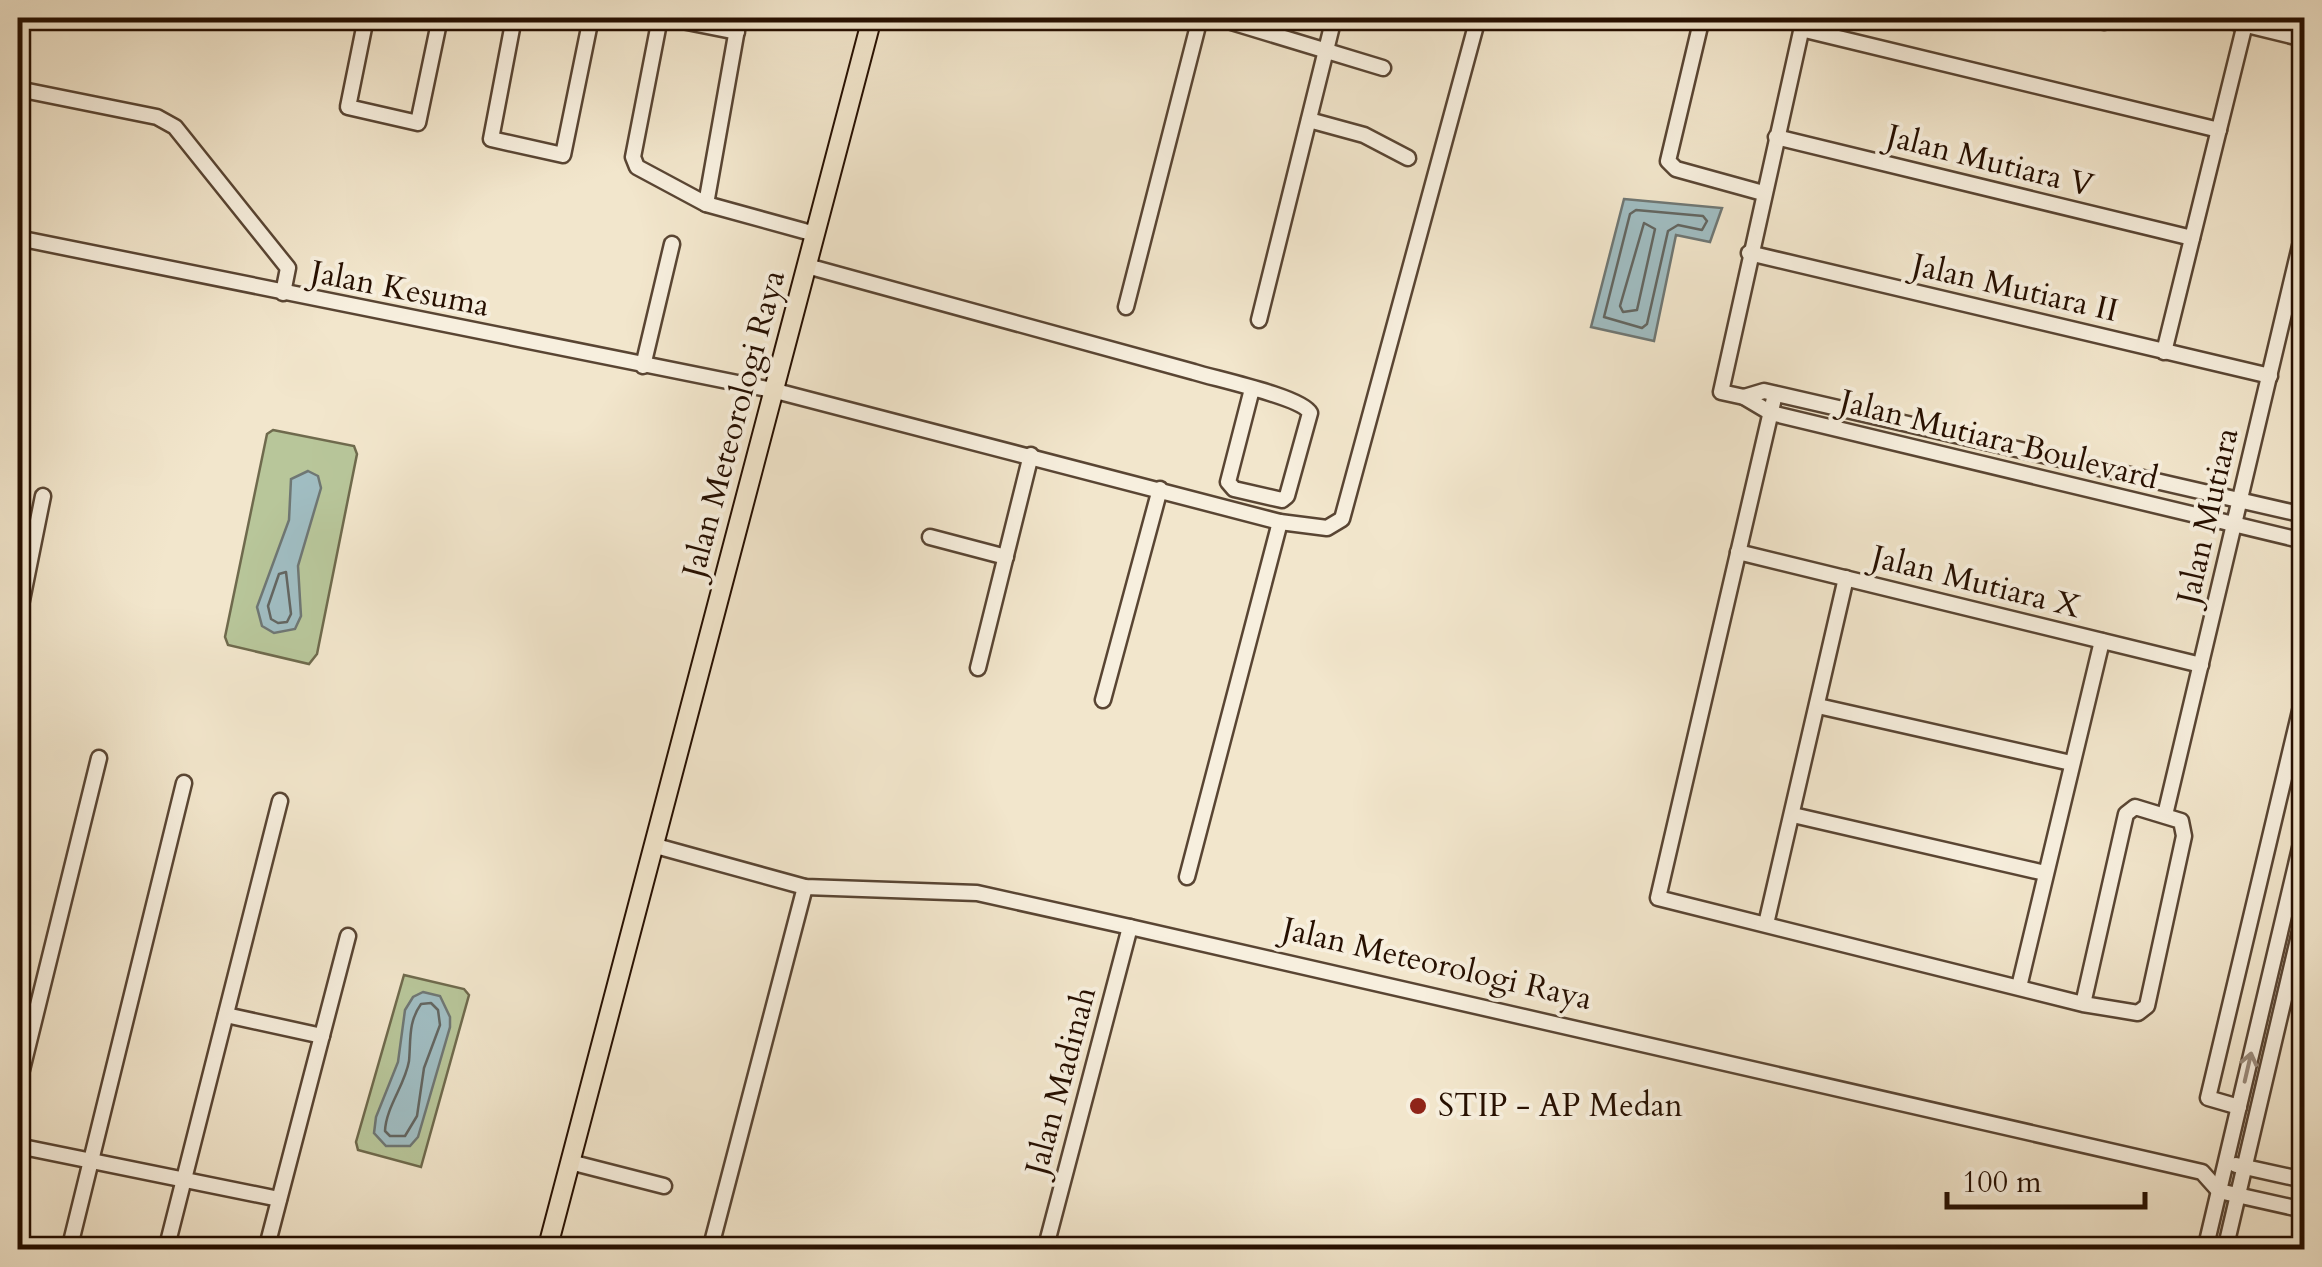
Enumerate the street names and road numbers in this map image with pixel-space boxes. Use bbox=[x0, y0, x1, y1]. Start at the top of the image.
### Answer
street label: Jalan Mutiara V bbox=[1878, 113, 2098, 208]
street label: Jalan Mutiara II bbox=[1904, 242, 2122, 333]
street label: Jalan Kesuma bbox=[303, 249, 493, 328]
street label: Jalan Meteorologi Raya bbox=[671, 265, 796, 587]
street label: Jalan Mutiara Boulevard bbox=[1832, 378, 2163, 501]
street label: Jalan Mutiara bbox=[2165, 423, 2250, 612]
street label: Jalan Mutiara X bbox=[1863, 534, 2086, 629]
street label: Jalan Meteorologi Raya bbox=[1274, 906, 1596, 1021]
street label: Jalan Madinah bbox=[1014, 982, 1107, 1184]

